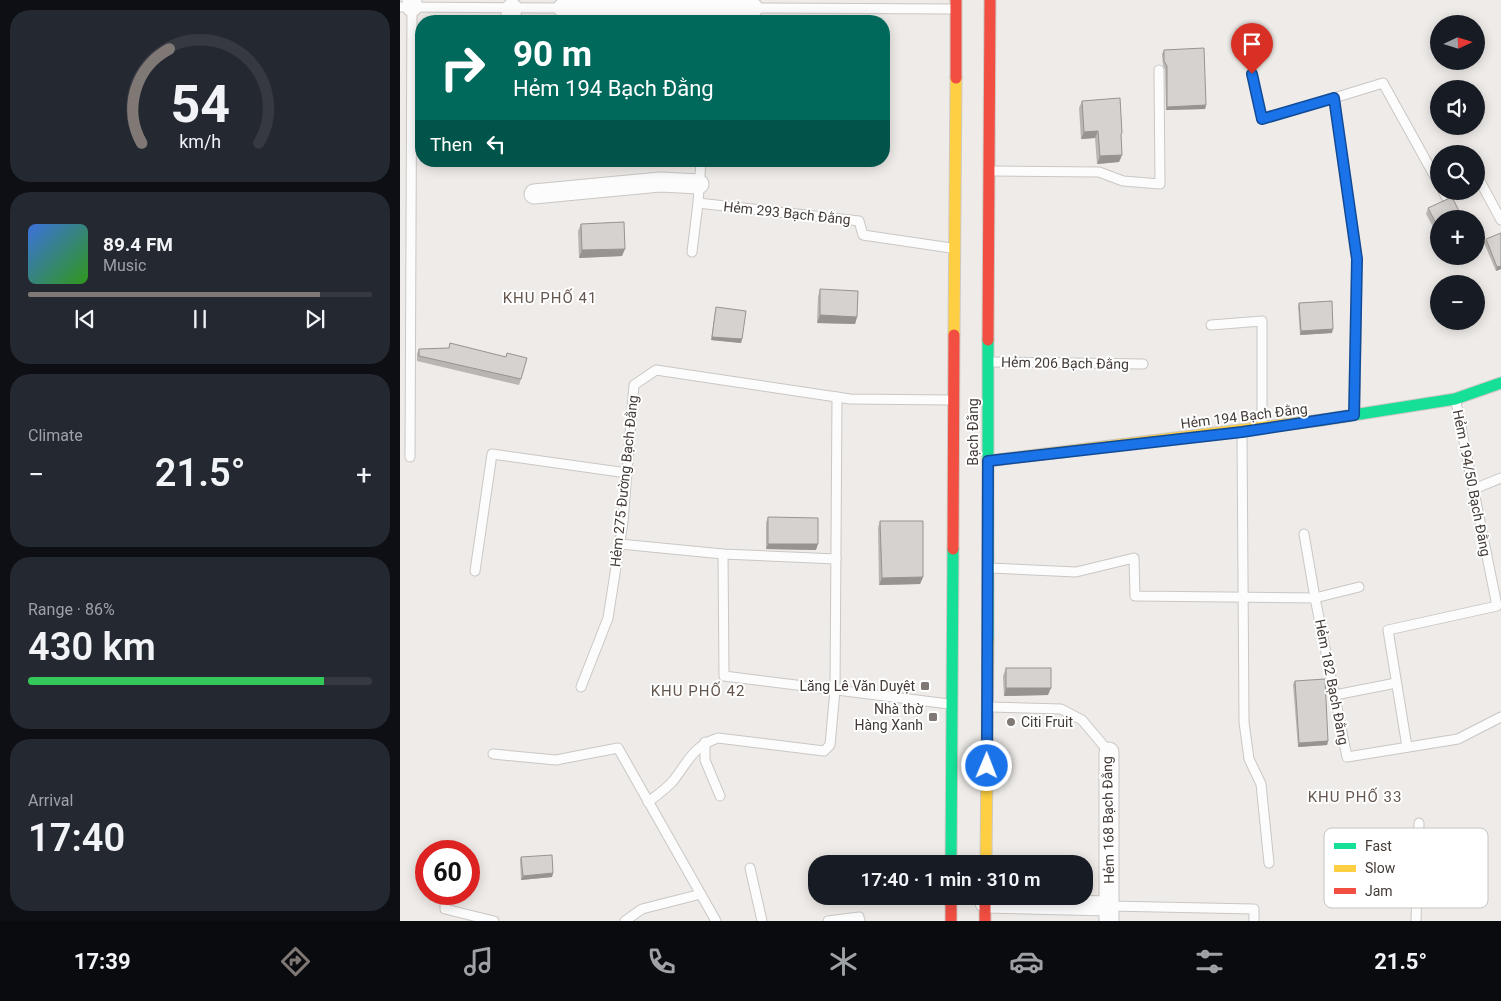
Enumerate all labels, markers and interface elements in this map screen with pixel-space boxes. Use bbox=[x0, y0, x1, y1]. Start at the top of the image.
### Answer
north arrow bbox=[1430, 15, 1485, 70]
map controls bbox=[1430, 15, 1485, 330]
pin bbox=[1231, 23, 1273, 74]
icon: arrive bbox=[1238, 30, 1266, 58]
text: 90 m bbox=[513, 34, 592, 75]
icon: right bbox=[430, 35, 495, 100]
text: 54 bbox=[170, 74, 230, 135]
text: Hẻm 194 Bạch Đằng bbox=[513, 76, 714, 101]
button: sound bbox=[1430, 80, 1485, 135]
icon: left bbox=[482, 130, 510, 158]
text: km/h bbox=[179, 131, 221, 152]
text: Then bbox=[430, 133, 472, 156]
button: search bbox=[1430, 145, 1485, 200]
street label: Hẻm 293 Bạch Đằng bbox=[723, 198, 851, 228]
button: + bbox=[1430, 210, 1485, 265]
text: 89.4 FM bbox=[103, 233, 173, 256]
text: Music bbox=[103, 256, 146, 275]
button: − bbox=[1430, 275, 1485, 330]
district label: KHU PHỐ 41 bbox=[503, 288, 597, 307]
icon: previous bbox=[71, 305, 99, 333]
icon: pause bbox=[186, 305, 214, 333]
icon: next bbox=[301, 305, 329, 333]
street label: Hẻm 206 Bạch Đằng bbox=[1001, 354, 1129, 372]
street label: Hẻm 275 Đường Bạch Đằng bbox=[607, 394, 641, 568]
street label: Bạch Đằng bbox=[965, 398, 981, 466]
street label: Hẻm 194 Bạch Đằng bbox=[1180, 400, 1308, 432]
street label: Hẻm 194/50 Bạch Đằng bbox=[1450, 408, 1494, 558]
text: Climate bbox=[28, 426, 83, 445]
text: 21.5° bbox=[155, 451, 245, 495]
text: − bbox=[28, 458, 44, 491]
text: + bbox=[356, 458, 372, 491]
text: Range · 86% bbox=[28, 600, 115, 619]
street label: Hẻm 182 Bạch Đằng bbox=[1312, 618, 1352, 746]
text: 430 km bbox=[28, 625, 156, 669]
place label: Lăng Lê Văn Duyệt bbox=[799, 678, 915, 694]
marker: Lăng Lê Văn Duyệt bbox=[919, 680, 931, 692]
district label: KHU PHỐ 42 bbox=[651, 681, 745, 700]
place label: Nhà thờ Hàng Xanh bbox=[854, 701, 924, 733]
marker: Nhà thờ Hàng Xanh bbox=[927, 711, 939, 723]
place label: Citi Fruit bbox=[1021, 714, 1073, 730]
marker: Citi Fruit bbox=[1005, 716, 1017, 728]
position arrow bbox=[960, 739, 1012, 791]
street label: Hẻm 168 Bạch Đằng bbox=[1099, 756, 1117, 884]
district label: KHU PHỐ 33 bbox=[1308, 787, 1402, 806]
text: Arrival bbox=[28, 791, 73, 810]
text: 17:40 bbox=[28, 816, 125, 860]
legend bbox=[1324, 828, 1488, 908]
text: Fast bbox=[1365, 838, 1392, 854]
speed limit sign: 60 bbox=[415, 840, 480, 905]
text: Slow bbox=[1365, 860, 1396, 876]
text: 17:40 · 1 min · 310 m bbox=[860, 868, 1041, 891]
text: Jam bbox=[1365, 883, 1393, 899]
icon: directions bbox=[278, 944, 313, 979]
icon: music bbox=[461, 944, 496, 979]
icon: phone bbox=[644, 944, 679, 979]
icon: climate bbox=[826, 944, 861, 979]
icon: car bbox=[1009, 944, 1044, 979]
icon: filters bbox=[1192, 944, 1227, 979]
text: 17:39 bbox=[74, 949, 131, 974]
text: 21.5° bbox=[1374, 949, 1427, 974]

